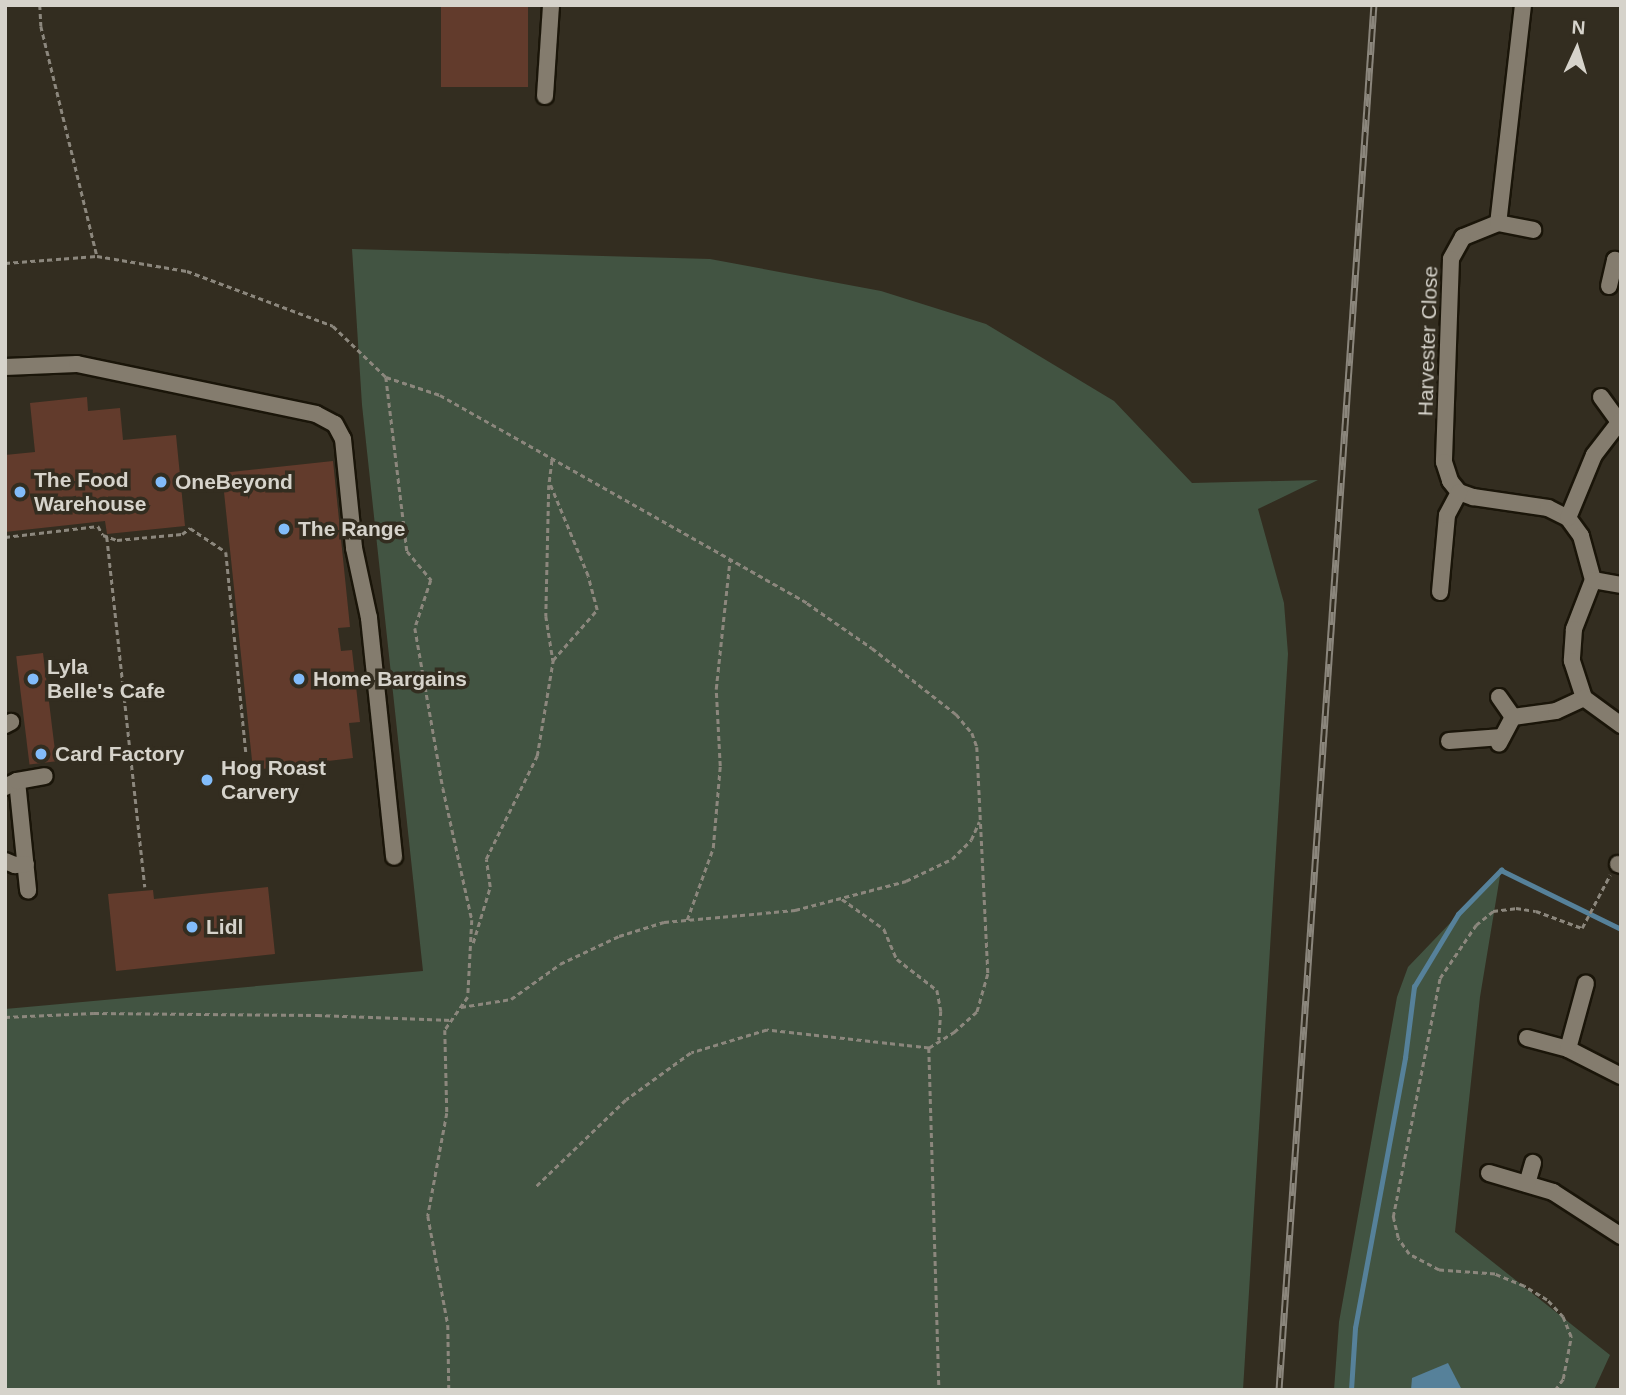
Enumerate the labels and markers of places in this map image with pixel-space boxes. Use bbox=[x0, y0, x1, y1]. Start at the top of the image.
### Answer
place label: The Food Warehouse bbox=[34, 467, 146, 517]
place label: OneBeyond bbox=[175, 469, 293, 495]
marker: OneBeyond bbox=[153, 474, 169, 490]
marker: The Food Warehouse bbox=[12, 484, 28, 500]
place label: The Range bbox=[298, 516, 405, 542]
marker: The Range bbox=[276, 521, 292, 537]
place label: Lyla Belle's Cafe bbox=[47, 654, 165, 704]
place label: Home Bargains bbox=[313, 666, 467, 692]
marker: Lyla Belle's Cafe bbox=[25, 671, 41, 687]
marker: Home Bargains bbox=[291, 671, 307, 687]
place label: Card Factory bbox=[55, 741, 185, 767]
marker: Card Factory bbox=[33, 746, 49, 762]
place label: Hog Roast Carvery bbox=[221, 755, 326, 805]
marker: Hog Roast Carvery bbox=[199, 772, 215, 788]
place label: Lidl bbox=[206, 914, 243, 940]
marker: Lidl bbox=[184, 919, 200, 935]

